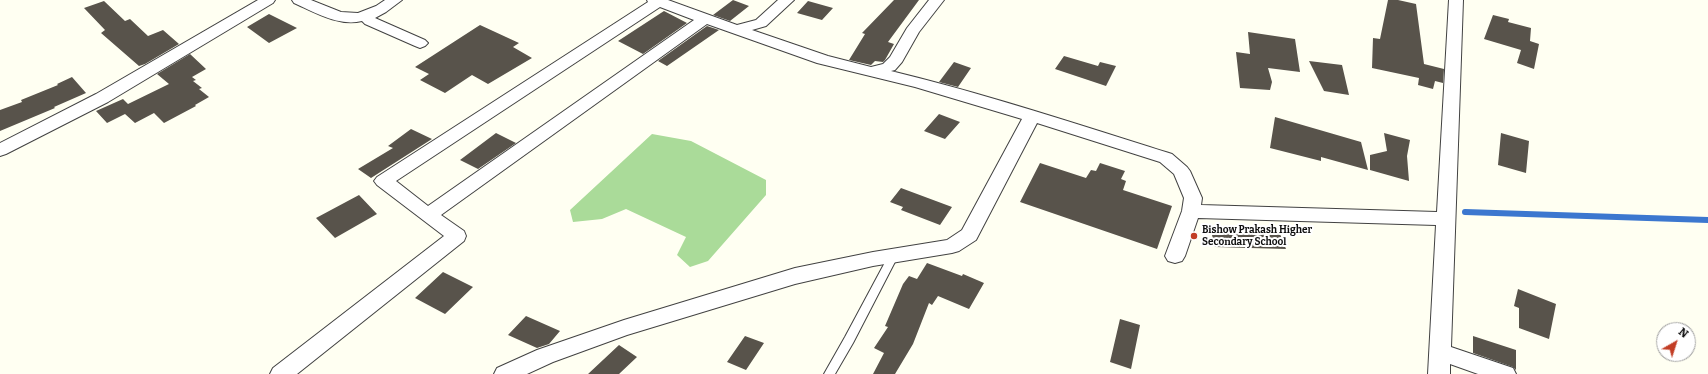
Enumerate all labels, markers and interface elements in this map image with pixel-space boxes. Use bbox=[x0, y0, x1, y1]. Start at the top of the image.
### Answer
place label: Bishow Prakash Higher Secondary School bbox=[1202, 224, 1312, 248]
marker: Bishow Prakash Higher Secondary School bbox=[1189, 231, 1199, 241]
north arrow bbox=[1656, 322, 1696, 362]
text: N bbox=[1676, 325, 1691, 341]

